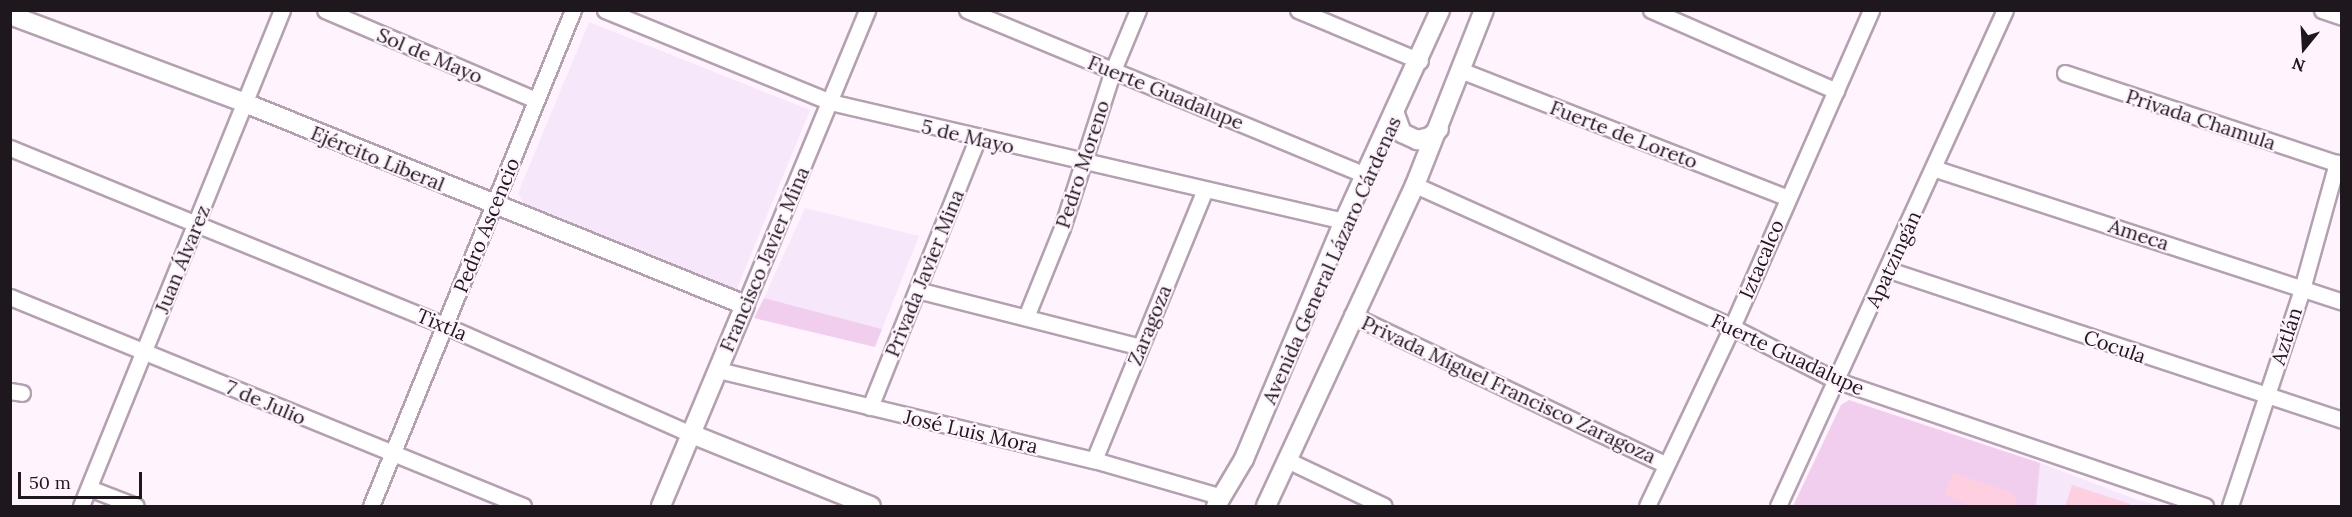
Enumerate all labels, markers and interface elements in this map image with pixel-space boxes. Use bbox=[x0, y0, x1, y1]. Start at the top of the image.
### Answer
north arrow bbox=[2274, 18, 2334, 78]
street label: Sol de Mayo bbox=[374, 22, 486, 88]
street label: Fuerte Guadalupe bbox=[1085, 50, 1247, 134]
text: N bbox=[2289, 54, 2307, 77]
street label: Privada Chamula bbox=[2123, 83, 2279, 155]
street label: Fuerte de Loreto bbox=[1547, 95, 1701, 173]
street label: Pedro Moreno bbox=[1050, 97, 1114, 231]
street label: Avenida General Lázaro Cárdenas bbox=[1256, 112, 1406, 408]
street label: 5 de Mayo bbox=[919, 114, 1017, 158]
street label: Ejército Liberal bbox=[308, 120, 448, 196]
street label: Pedro Ascencio bbox=[448, 154, 524, 296]
street label: Francisco Javier Mina bbox=[714, 163, 814, 355]
street label: Privada Javier Mina bbox=[879, 186, 969, 360]
street label: Juan Álvarez bbox=[149, 201, 215, 317]
street label: Apatzingán bbox=[1860, 207, 1926, 311]
street label: Ameca bbox=[2106, 213, 2172, 255]
street label: Iztacalco bbox=[1734, 216, 1788, 302]
street label: Zaragoza bbox=[1122, 281, 1176, 369]
street label: Tixtla bbox=[413, 303, 471, 345]
street label: Aztlán bbox=[2265, 304, 2307, 368]
street label: Fuerte Guadalupe bbox=[1708, 308, 1868, 400]
street label: Privada Miguel Francisco Zaragoza bbox=[1358, 310, 1660, 468]
street label: Cocula bbox=[2081, 324, 2149, 368]
street label: 7 de Julio bbox=[222, 374, 310, 430]
street label: José Luis Mora bbox=[902, 404, 1040, 458]
scale bar bbox=[21, 460, 146, 498]
text: 50 m bbox=[29, 471, 71, 494]

